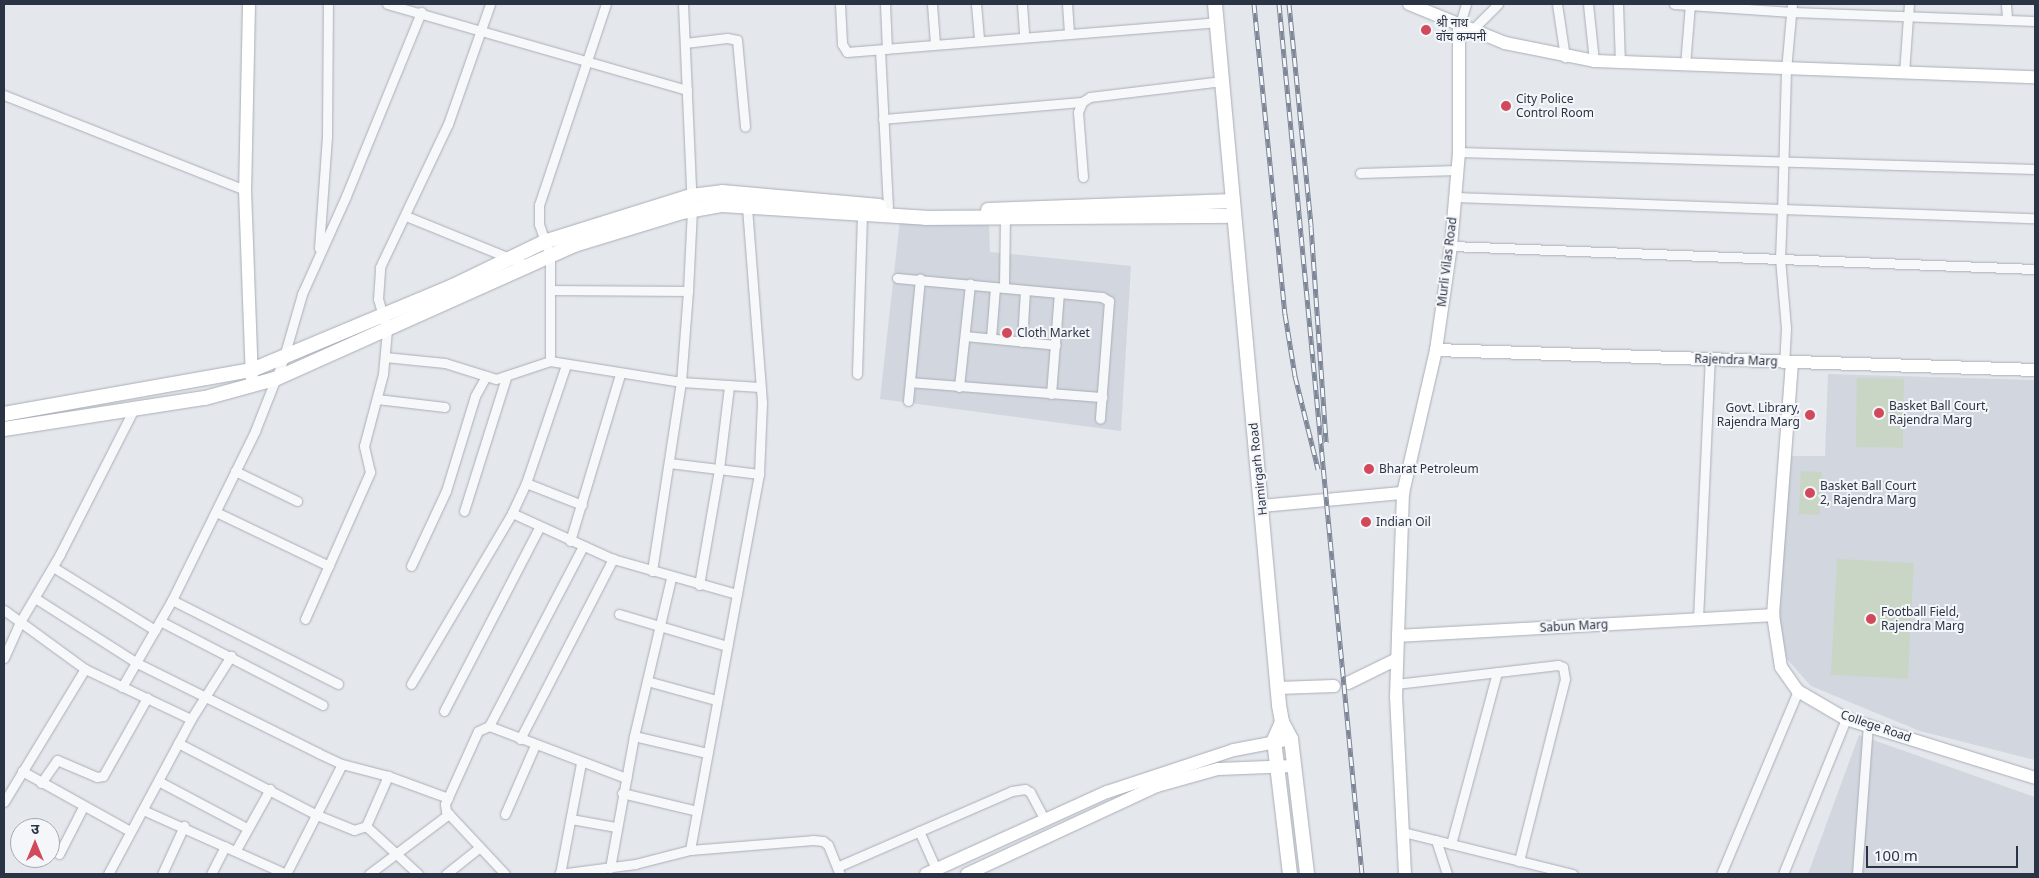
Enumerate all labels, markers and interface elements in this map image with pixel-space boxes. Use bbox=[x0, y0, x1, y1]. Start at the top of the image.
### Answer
place label: श्री नाथ वॉच कम्पनी bbox=[1436, 16, 1486, 44]
marker: श्री नाथ वॉच कम्पनी bbox=[1420, 24, 1432, 36]
place label: City Police Control Room bbox=[1516, 92, 1594, 120]
marker: City Police Control Room bbox=[1500, 100, 1512, 112]
street label: Murli Vilas Road bbox=[1434, 216, 1460, 308]
place label: Cloth Market bbox=[1017, 326, 1090, 340]
marker: Cloth Market bbox=[1001, 327, 1013, 339]
street label: Rajendra Marg bbox=[1694, 351, 1778, 369]
place label: Basket Ball Court, Rajendra Marg bbox=[1889, 399, 1989, 427]
place label: Govt. Library, Rajendra Marg bbox=[1717, 401, 1800, 429]
marker: Basket Ball Court, Rajendra Marg bbox=[1873, 407, 1885, 419]
marker: Govt. Library, Rajendra Marg bbox=[1804, 409, 1816, 421]
street label: Hamirgarh Road bbox=[1246, 422, 1270, 516]
place label: Bharat Petroleum bbox=[1379, 462, 1479, 476]
marker: Bharat Petroleum bbox=[1363, 463, 1375, 475]
place label: Basket Ball Court 2, Rajendra Marg bbox=[1820, 479, 1916, 507]
marker: Basket Ball Court 2, Rajendra Marg bbox=[1804, 487, 1816, 499]
place label: Indian Oil bbox=[1376, 515, 1431, 529]
marker: Indian Oil bbox=[1360, 516, 1372, 528]
place label: Football Field, Rajendra Marg bbox=[1881, 605, 1964, 633]
marker: Football Field, Rajendra Marg bbox=[1865, 613, 1877, 625]
street label: Sabun Marg bbox=[1539, 617, 1609, 635]
street label: College Road bbox=[1839, 707, 1913, 745]
north arrow bbox=[10, 818, 60, 868]
text: उ bbox=[31, 819, 39, 838]
scale bar bbox=[1869, 836, 2022, 868]
text: 100 m bbox=[1874, 845, 1918, 865]

